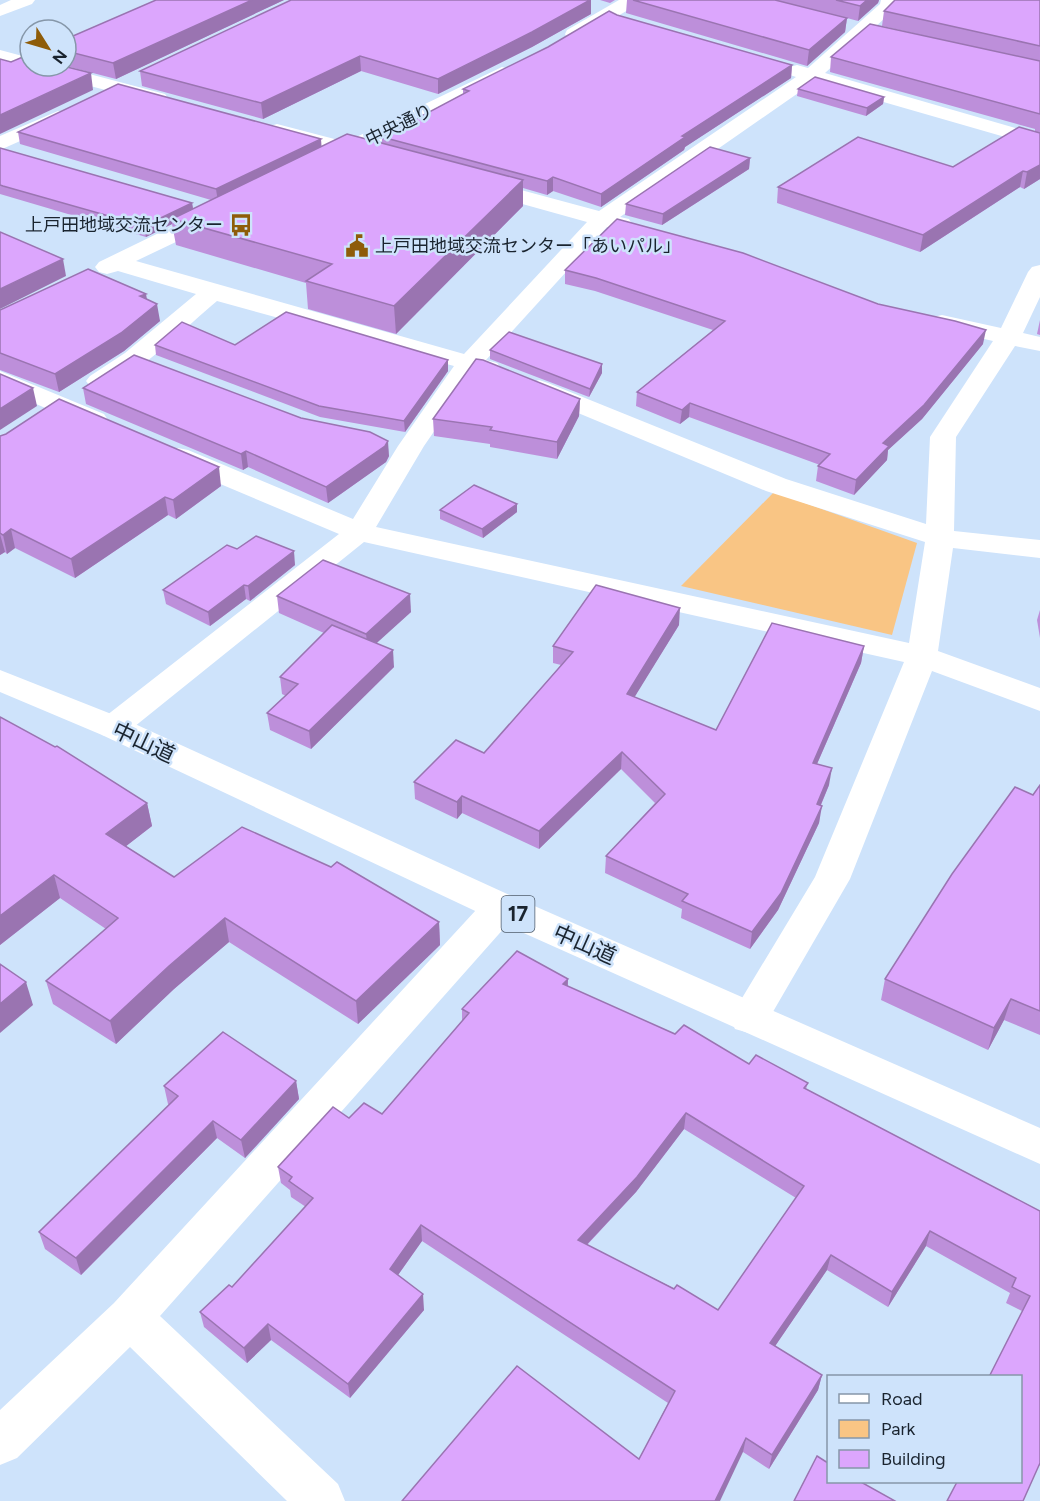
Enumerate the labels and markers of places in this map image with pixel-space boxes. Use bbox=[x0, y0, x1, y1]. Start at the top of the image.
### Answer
bus stop icon: 上戸田地域交流センター bbox=[228, 212, 254, 238]
place label: 上戸田地域交流センター bbox=[25, 214, 223, 236]
public building icon: 上戸田地域交流センター「あいパル」 bbox=[344, 233, 370, 259]
place label: 上戸田地域交流センター「あいパル」 bbox=[375, 235, 681, 257]

